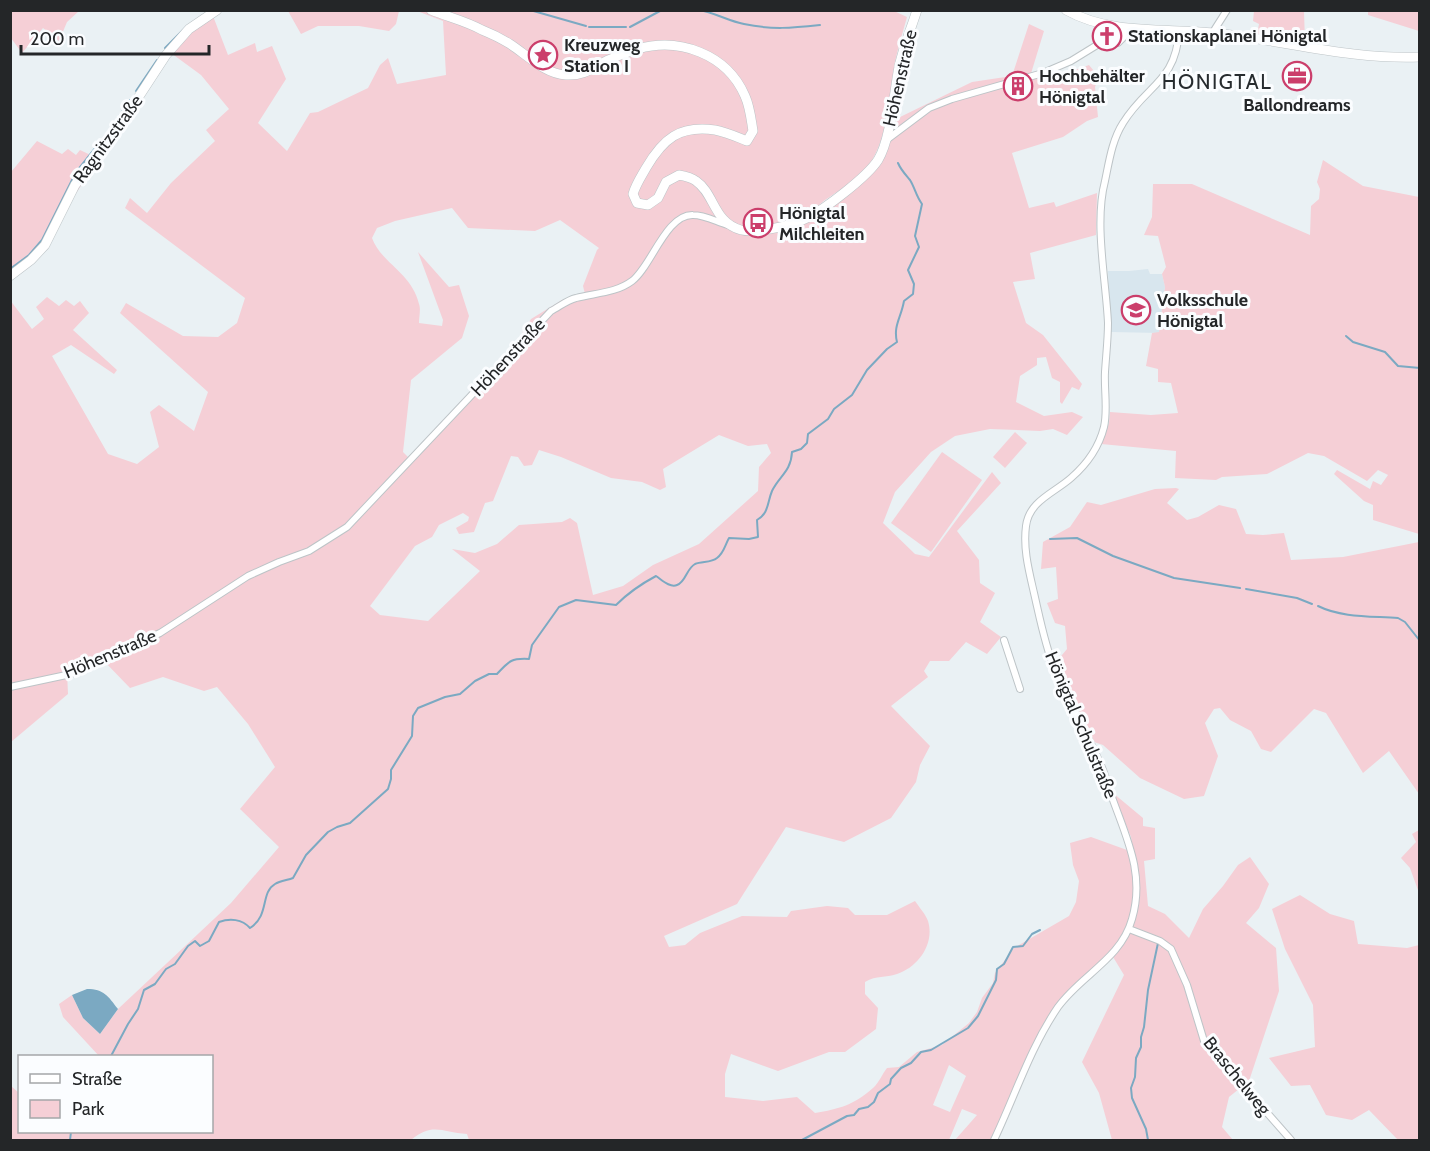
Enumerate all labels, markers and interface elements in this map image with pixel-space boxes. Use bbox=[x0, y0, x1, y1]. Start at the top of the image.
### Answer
scale bar bbox=[21, 18, 208, 56]
church icon: Stationskaplanei Hönigtal bbox=[1091, 20, 1123, 52]
place label: Stationskaplanei Hönigtal bbox=[1128, 25, 1327, 47]
street label: Höhenstraße bbox=[878, 27, 922, 129]
text: 200 m bbox=[30, 28, 84, 50]
place label: Kreuzweg Station I bbox=[564, 34, 640, 77]
place icon: Kreuzweg Station I bbox=[527, 39, 559, 71]
office icon: Ballondreams bbox=[1281, 60, 1313, 92]
place label: Hochbehälter Hönigtal bbox=[1039, 65, 1145, 108]
district label: HÖNIGTAL bbox=[1162, 69, 1272, 94]
building icon: Hochbehälter Hönigtal bbox=[1002, 70, 1034, 102]
street label: Ragnitzstraße bbox=[69, 90, 147, 188]
place label: Ballondreams bbox=[1243, 94, 1351, 116]
place label: Hönigtal Milchleiten bbox=[779, 202, 865, 245]
bus stop icon: Hönigtal Milchleiten bbox=[742, 207, 774, 239]
place label: Volksschule Hönigtal bbox=[1157, 289, 1248, 332]
school or university icon: Volksschule Hönigtal bbox=[1120, 294, 1152, 326]
street label: Höhenstraße bbox=[466, 313, 550, 401]
street label: Höhenstraße bbox=[60, 625, 160, 683]
street label: Hönigtal Schulstraße bbox=[1040, 648, 1122, 802]
street label: Braschelweg bbox=[1199, 1032, 1276, 1121]
legend bbox=[18, 1055, 213, 1133]
text: Straße bbox=[72, 1068, 122, 1090]
text: Park bbox=[72, 1098, 105, 1120]

